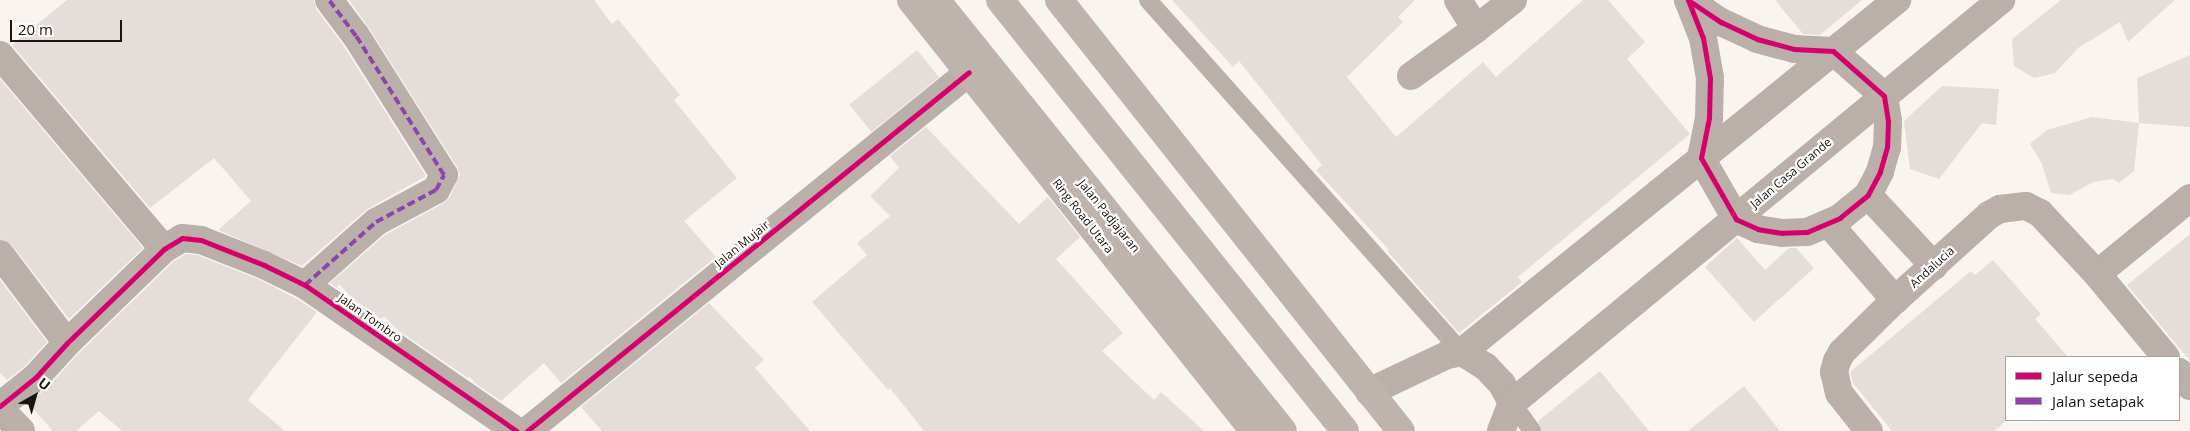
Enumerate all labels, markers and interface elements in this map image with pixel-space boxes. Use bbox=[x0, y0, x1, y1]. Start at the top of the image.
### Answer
scale bar bbox=[12, 10, 125, 42]
text: 20 m bbox=[18, 19, 53, 39]
street label: Jalan Casa Grande bbox=[1747, 135, 1835, 211]
street label: Ring Road Utara bbox=[1049, 176, 1117, 256]
street label: Jalan Padjajaran bbox=[1075, 177, 1143, 255]
street label: Jalan Mujair bbox=[712, 218, 772, 270]
street label: Andalucia bbox=[1907, 243, 1957, 291]
street label: Jalan Tombro bbox=[335, 291, 405, 345]
legend bbox=[2005, 356, 2180, 421]
text: Jalur sepeda bbox=[2052, 366, 2138, 386]
north arrow bbox=[10, 371, 60, 421]
text: U bbox=[35, 373, 55, 395]
text: Jalan setapak bbox=[2052, 391, 2144, 411]

